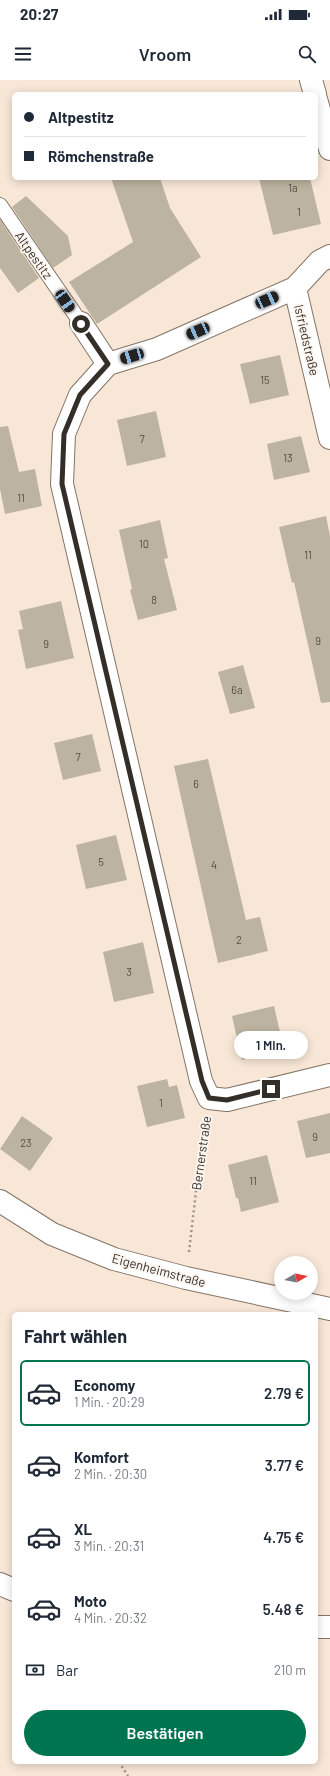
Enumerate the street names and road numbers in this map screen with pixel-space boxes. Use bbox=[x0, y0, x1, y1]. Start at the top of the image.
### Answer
street label: Altpestitz bbox=[12, 228, 56, 282]
street label: Isfriedstraße bbox=[291, 303, 323, 377]
street label: Bernerstraße bbox=[188, 1115, 214, 1191]
street label: Eigenheimstraße bbox=[110, 1250, 208, 1290]

